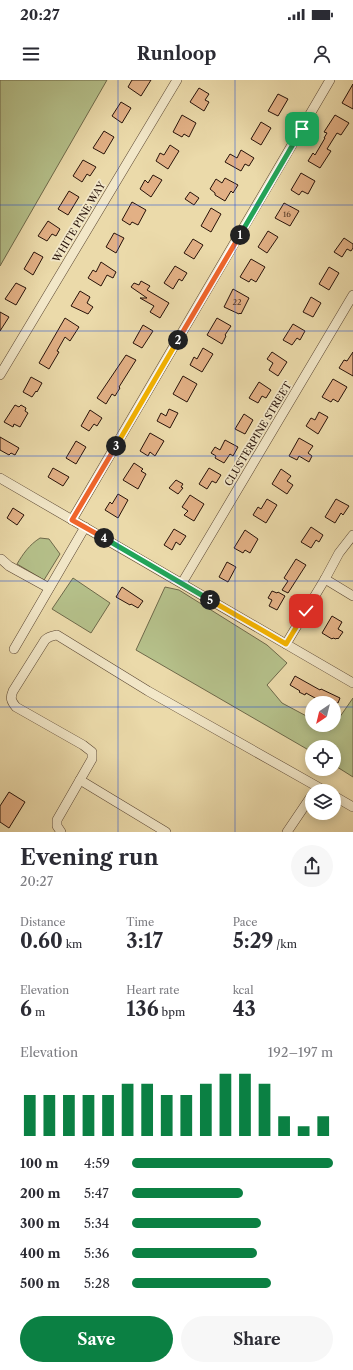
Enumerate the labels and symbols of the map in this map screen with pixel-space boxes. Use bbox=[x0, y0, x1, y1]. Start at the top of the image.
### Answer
pin bbox=[285, 112, 319, 146]
street label: WHITE PINE WAY bbox=[49, 178, 109, 266]
house number: 16 bbox=[283, 209, 291, 219]
pin: 1 bbox=[230, 225, 250, 245]
house number: 22 bbox=[232, 297, 242, 307]
pin: 2 bbox=[168, 330, 188, 350]
street label: CLUSTERPINE STREET bbox=[222, 379, 295, 489]
pin: 3 bbox=[106, 436, 126, 456]
pin: 4 bbox=[94, 528, 114, 548]
pin: 5 bbox=[200, 590, 220, 610]
pin bbox=[289, 594, 323, 628]
north arrow bbox=[305, 696, 341, 732]

